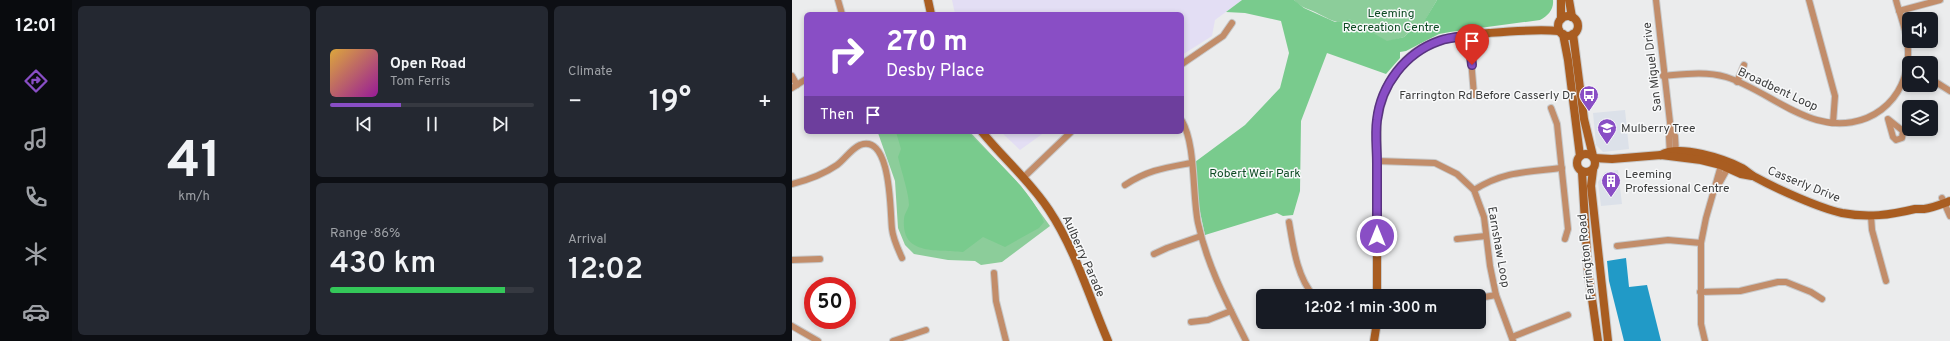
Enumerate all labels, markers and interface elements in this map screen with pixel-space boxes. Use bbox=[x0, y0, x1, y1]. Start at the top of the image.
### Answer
park label: Leeming Recreation Centre bbox=[1343, 6, 1439, 36]
map controls bbox=[1902, 12, 1938, 136]
button: sound bbox=[1902, 12, 1938, 48]
text: 12:01 bbox=[15, 15, 57, 38]
street label: San Miguel Drive bbox=[1640, 21, 1666, 113]
pin bbox=[1455, 24, 1489, 65]
text: 270 m bbox=[886, 25, 968, 61]
icon: right bbox=[820, 28, 872, 80]
icon: arrive bbox=[1461, 30, 1483, 52]
text: Open Road bbox=[390, 55, 466, 74]
button: search bbox=[1902, 56, 1938, 92]
text: Desby Place bbox=[886, 60, 984, 83]
text: Climate bbox=[568, 64, 613, 80]
street label: Broadbent Loop bbox=[1735, 64, 1820, 116]
icon: directions bbox=[22, 67, 50, 95]
text: Tom Ferris bbox=[390, 74, 450, 90]
text: 19° bbox=[649, 84, 691, 121]
bus stop icon: Farrington Rd Before Casserly Dr bbox=[1578, 84, 1600, 112]
place label: Farrington Rd Before Casserly Dr bbox=[1399, 88, 1575, 104]
text: − bbox=[568, 89, 582, 116]
text: + bbox=[758, 89, 772, 116]
button: layers bbox=[1902, 100, 1938, 136]
icon: arrive bbox=[862, 104, 884, 126]
text: Then bbox=[820, 106, 854, 125]
icon: previous bbox=[353, 113, 375, 135]
icon: pause bbox=[421, 113, 443, 135]
icon: next bbox=[489, 113, 511, 135]
school or university icon: Mulberry Tree bbox=[1596, 117, 1618, 145]
place label: Mulberry Tree bbox=[1621, 121, 1696, 137]
icon: music bbox=[22, 125, 50, 153]
text: 41 bbox=[167, 130, 221, 196]
street label: Casserly Drive bbox=[1765, 163, 1842, 207]
park label: Robert Weir Park bbox=[1209, 166, 1301, 182]
place label: Leeming Professional Centre bbox=[1625, 167, 1729, 197]
building icon: Leeming Professional Centre bbox=[1600, 170, 1622, 198]
icon: phone bbox=[22, 183, 50, 211]
text: km/h bbox=[178, 189, 210, 205]
street label: Earnshaw Loop bbox=[1483, 205, 1513, 289]
street label: Aulberry Parade bbox=[1058, 213, 1108, 300]
street label: Farrington Road bbox=[1575, 213, 1599, 301]
position arrow bbox=[1356, 215, 1398, 257]
text: Range · 86% bbox=[330, 226, 400, 242]
text: Arrival bbox=[568, 232, 607, 248]
icon: climate bbox=[22, 240, 50, 268]
text: 430 km bbox=[330, 246, 436, 283]
text: 12:02 bbox=[568, 252, 643, 289]
speed limit sign: 50 bbox=[804, 277, 856, 329]
icon: car bbox=[22, 298, 50, 326]
text: 12:02 · 1 min · 300 m bbox=[1305, 299, 1437, 318]

